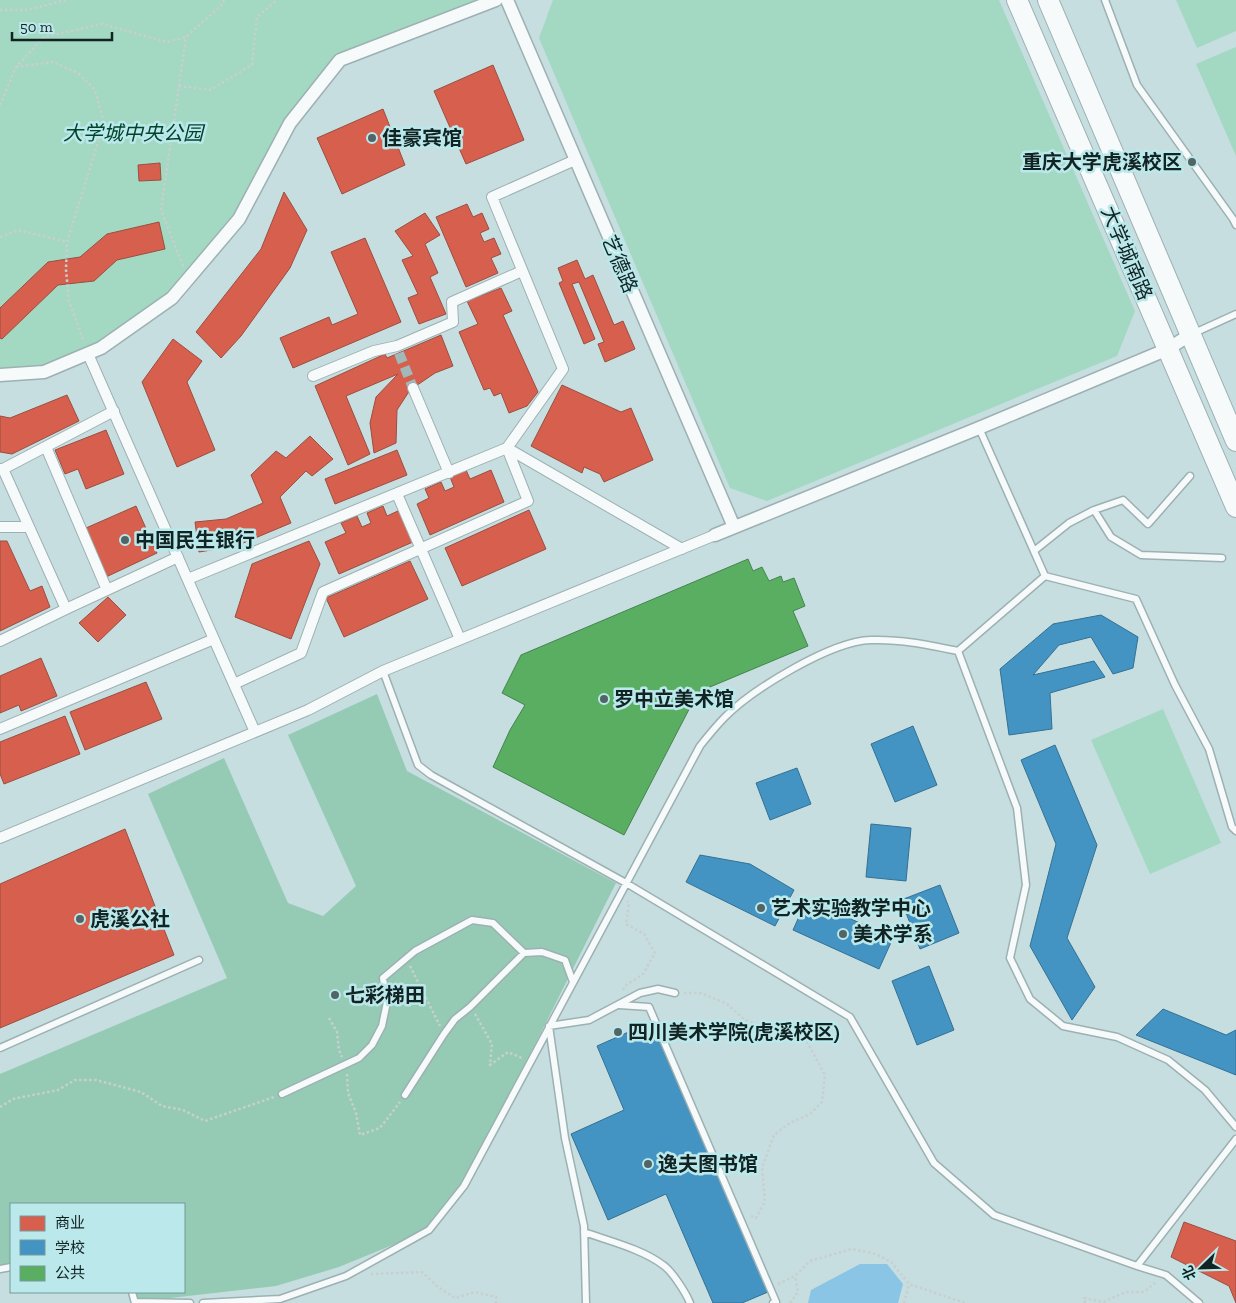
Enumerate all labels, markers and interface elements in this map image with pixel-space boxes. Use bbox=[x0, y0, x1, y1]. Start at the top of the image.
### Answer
scale bar bbox=[12, 10, 112, 42]
text: 50 m bbox=[20, 18, 53, 36]
park label: 大学城中央公园 bbox=[63, 121, 206, 145]
place label: 佳豪宾馆 bbox=[382, 126, 462, 150]
marker: 佳豪宾馆 bbox=[366, 132, 378, 144]
place label: 重庆大学虎溪校区 bbox=[1022, 150, 1182, 174]
marker: 重庆大学虎溪校区 bbox=[1186, 156, 1198, 168]
street label: 大学城南路 bbox=[1096, 202, 1158, 304]
street label: 艺德路 bbox=[597, 232, 643, 296]
place label: 中国民生银行 bbox=[135, 528, 255, 552]
marker: 中国民生银行 bbox=[119, 534, 131, 546]
place label: 罗中立美术馆 bbox=[614, 687, 734, 711]
marker: 罗中立美术馆 bbox=[598, 693, 610, 705]
place label: 艺术实验教学中心 bbox=[771, 896, 931, 920]
marker: 艺术实验教学中心 bbox=[755, 902, 767, 914]
place label: 虎溪公社 bbox=[90, 907, 170, 931]
marker: 虎溪公社 bbox=[74, 913, 86, 925]
place label: 美术学系 bbox=[853, 922, 933, 946]
marker: 美术学系 bbox=[837, 928, 849, 940]
place label: 七彩梯田 bbox=[345, 983, 425, 1007]
marker: 七彩梯田 bbox=[329, 989, 341, 1001]
place label: 四川美术学院(虎溪校区) bbox=[628, 1020, 840, 1044]
marker: 四川美术学院(虎溪校区) bbox=[612, 1026, 624, 1038]
place label: 逸夫图书馆 bbox=[658, 1152, 758, 1176]
marker: 逸夫图书馆 bbox=[642, 1158, 654, 1170]
legend bbox=[10, 1203, 185, 1293]
text: 商业 bbox=[55, 1214, 85, 1232]
text: 学校 bbox=[55, 1239, 85, 1257]
north arrow bbox=[1176, 1243, 1226, 1293]
text: 北 bbox=[1179, 1263, 1200, 1283]
text: 公共 bbox=[55, 1264, 85, 1282]

